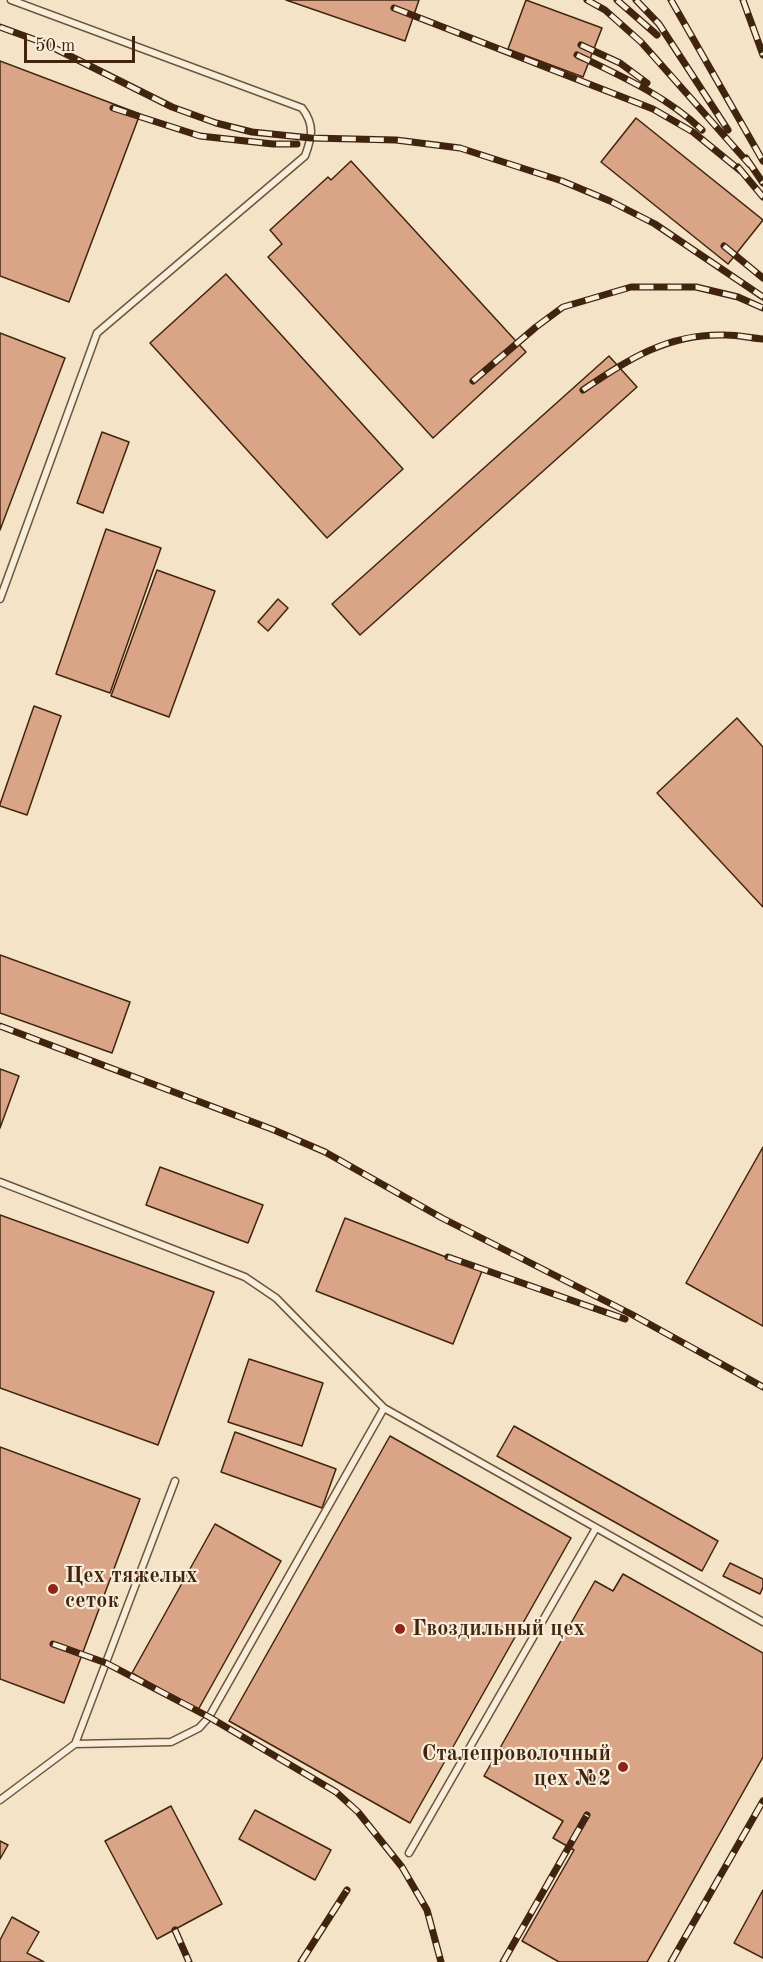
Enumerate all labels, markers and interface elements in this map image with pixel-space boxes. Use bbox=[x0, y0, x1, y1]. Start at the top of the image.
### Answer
scale bar bbox=[27, 24, 138, 62]
text: 50 m bbox=[35, 37, 75, 55]
place label: Цех тяжелых сеток bbox=[65, 1563, 198, 1615]
marker: Цех тяжелых сеток bbox=[46, 1582, 60, 1596]
place label: Гвоздильный цех bbox=[412, 1616, 585, 1642]
marker: Гвоздильный цех bbox=[393, 1622, 407, 1636]
place label: Сталепроволочный цех №2 bbox=[422, 1741, 611, 1792]
marker: Сталепроволочный цех №2 bbox=[616, 1760, 630, 1774]

